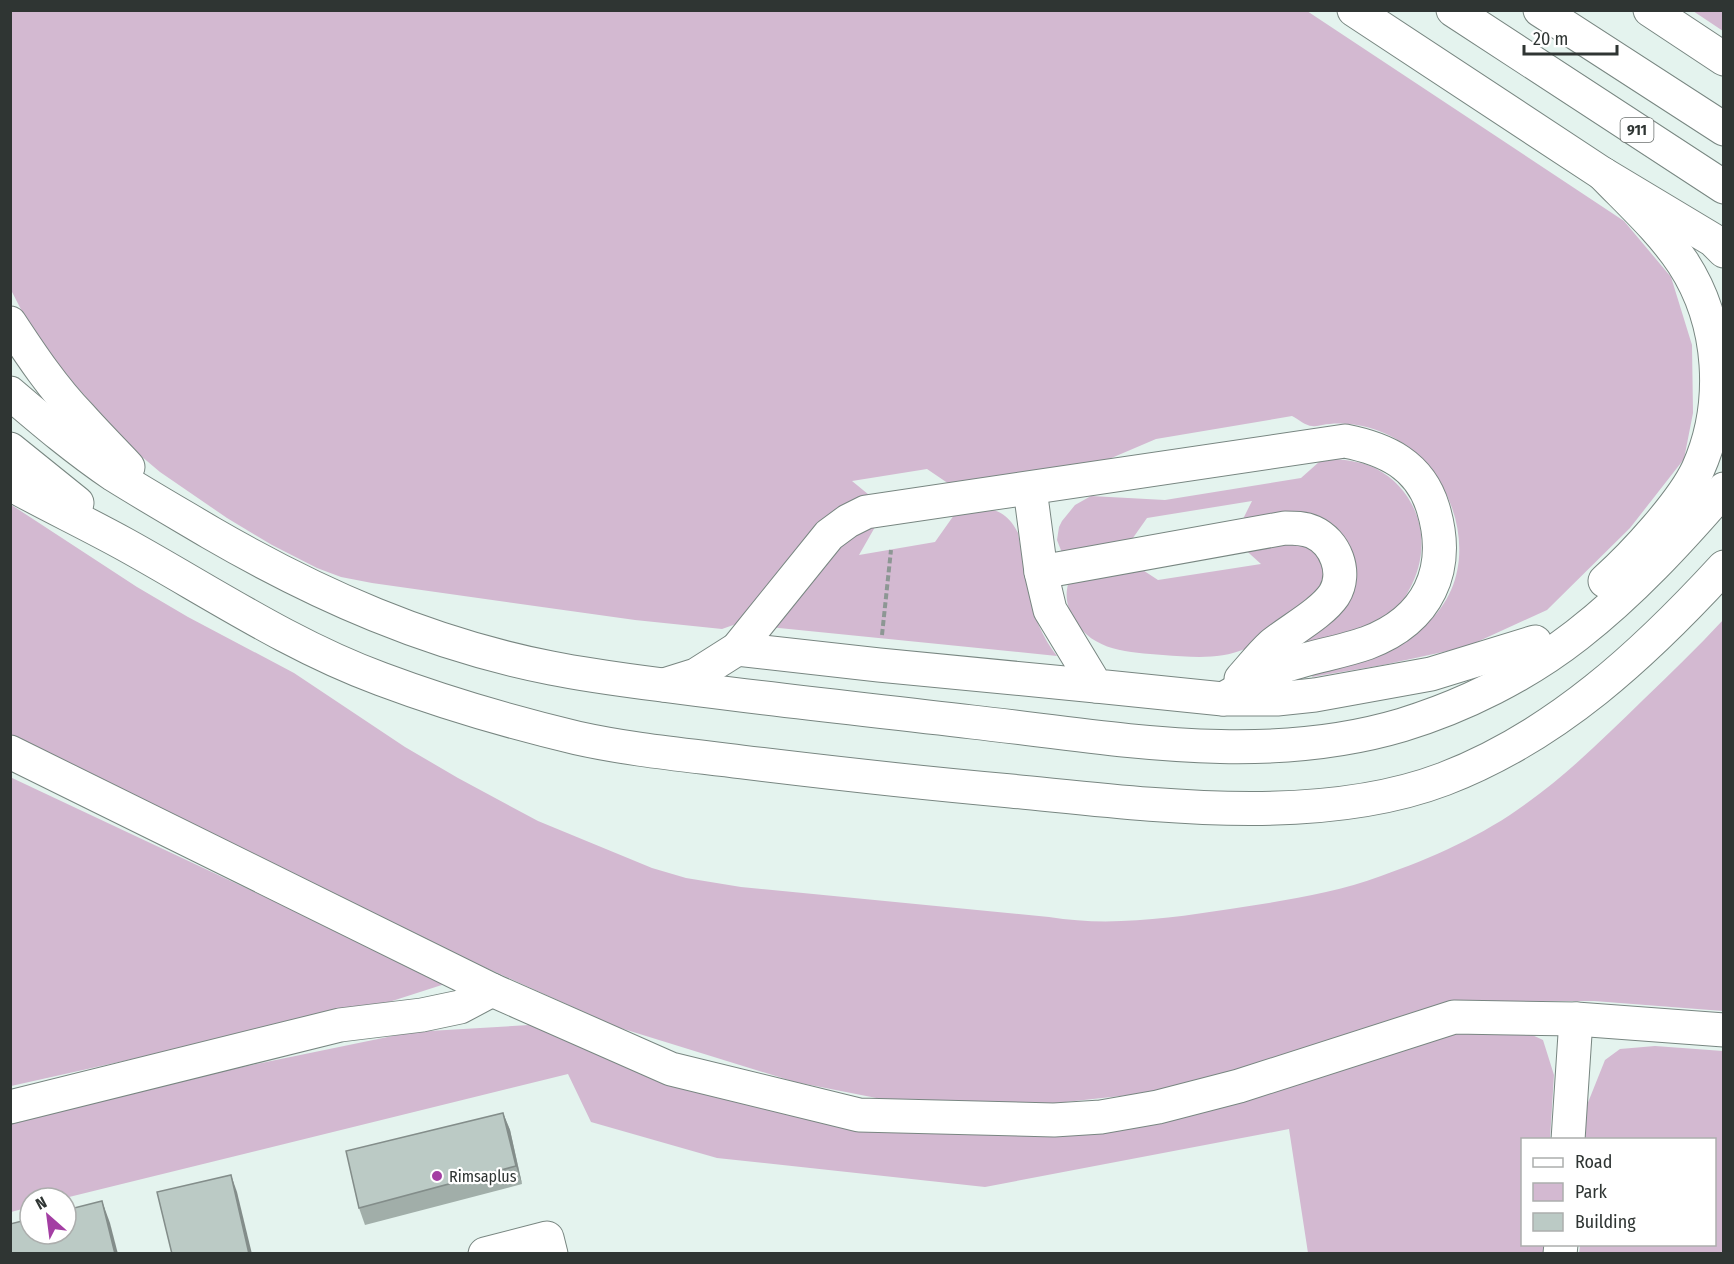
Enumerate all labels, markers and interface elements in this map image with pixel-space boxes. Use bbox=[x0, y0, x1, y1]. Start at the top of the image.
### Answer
scale bar bbox=[1524, 18, 1617, 56]
text: 20 m bbox=[1533, 28, 1568, 50]
road number: 911 bbox=[1620, 118, 1654, 142]
legend bbox=[1521, 1138, 1716, 1246]
text: Road bbox=[1575, 1151, 1612, 1173]
place label: Rimsaplus bbox=[449, 1167, 517, 1186]
marker: Rimsaplus bbox=[430, 1169, 444, 1183]
text: Park bbox=[1575, 1181, 1608, 1203]
north arrow bbox=[18, 1186, 78, 1246]
text: N bbox=[32, 1193, 50, 1214]
text: Building bbox=[1575, 1211, 1636, 1233]

